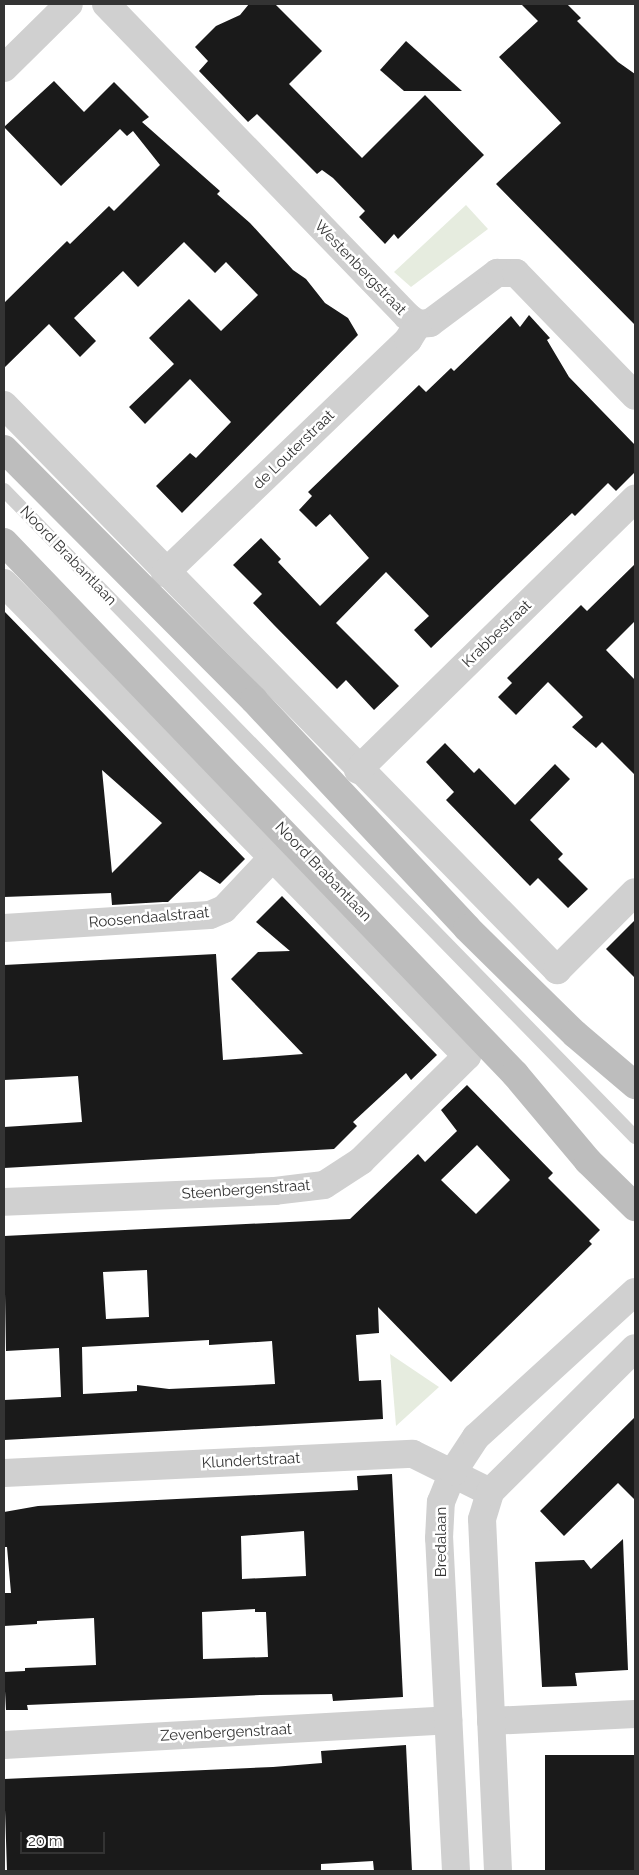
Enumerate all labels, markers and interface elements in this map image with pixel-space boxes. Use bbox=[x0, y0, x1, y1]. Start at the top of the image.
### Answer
street label: Westenbergstraat bbox=[310, 217, 410, 319]
street label: de Louterstraat bbox=[250, 407, 338, 493]
street label: Noord Brabantlaan bbox=[16, 503, 120, 609]
street label: Krabbestraat bbox=[459, 597, 535, 671]
street label: Noord Brabantlaan bbox=[271, 819, 375, 925]
street label: Roosendaalstraat bbox=[88, 904, 210, 932]
street label: Steenbergenstraat bbox=[181, 1177, 311, 1203]
street label: Klundertstraat bbox=[201, 1449, 301, 1473]
street label: Bredalaan bbox=[433, 1507, 451, 1577]
street label: Zevenbergenstraat bbox=[160, 1721, 292, 1745]
scale bar bbox=[22, 1822, 108, 1854]
text: 20 m bbox=[28, 1832, 63, 1850]

